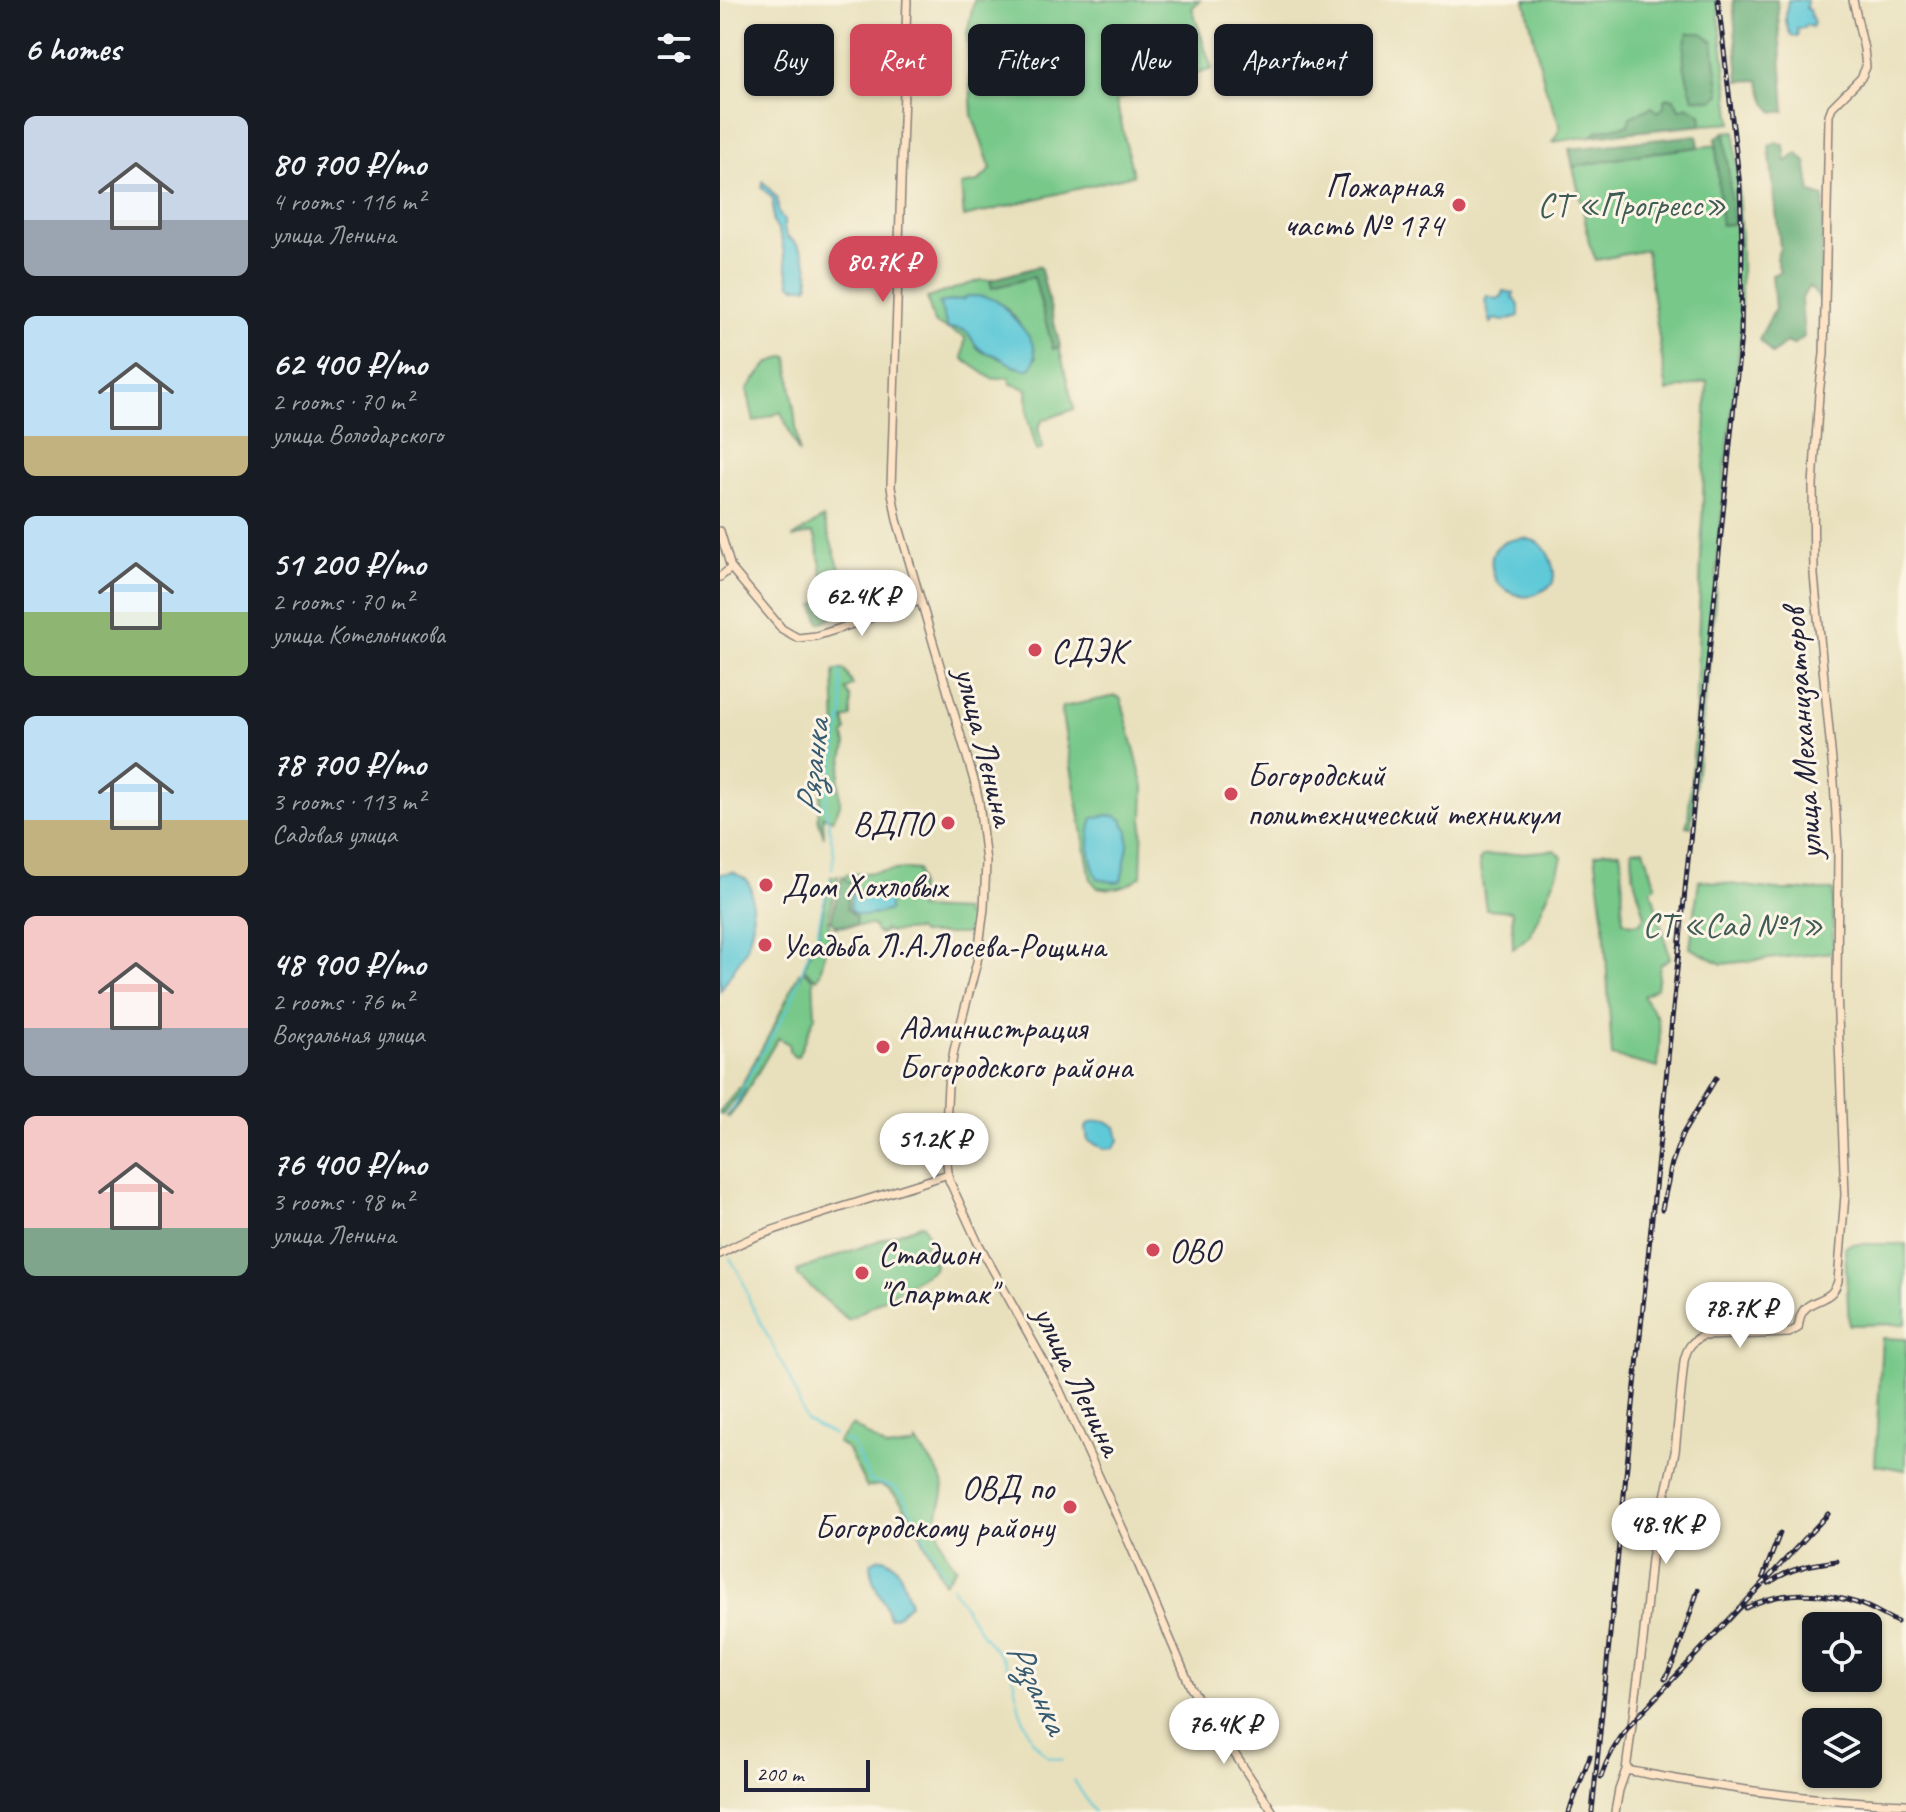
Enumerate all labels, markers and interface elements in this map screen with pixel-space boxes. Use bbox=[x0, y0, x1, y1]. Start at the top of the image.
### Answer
chip: Buy bbox=[744, 24, 834, 96]
chip: Rent bbox=[850, 24, 952, 96]
chip: Filters bbox=[968, 24, 1085, 96]
chip: New bbox=[1101, 24, 1198, 96]
chip: Apartment bbox=[1214, 24, 1373, 96]
icon: filters bbox=[652, 26, 696, 70]
text: 6 homes bbox=[24, 27, 121, 70]
text: 80 700 ₽/mo bbox=[272, 142, 426, 185]
icon: home bbox=[88, 148, 184, 244]
place label: Пожарная часть № 174 bbox=[1284, 164, 1447, 246]
park label: СТ «Прогресс» bbox=[1537, 183, 1727, 226]
text: 4 rooms · 116 m² bbox=[272, 185, 424, 218]
marker: Пожарная часть № 174 bbox=[1450, 196, 1468, 214]
text: улица Ленина bbox=[272, 218, 396, 251]
pin: 80.7K ₽ bbox=[809, 236, 957, 304]
text: 80.7K ₽ bbox=[846, 245, 920, 278]
text: 62 400 ₽/mo bbox=[272, 342, 427, 385]
icon: home bbox=[88, 348, 184, 444]
text: 2 rooms · 70 m² bbox=[272, 385, 413, 418]
text: улица Володарского bbox=[272, 418, 443, 451]
text: 51 200 ₽/mo bbox=[272, 542, 426, 585]
icon: home bbox=[88, 548, 184, 644]
pin: 62.4K ₽ bbox=[788, 570, 936, 638]
text: 62.4K ₽ bbox=[825, 579, 899, 612]
text: 2 rooms · 70 m² bbox=[272, 585, 413, 618]
street label: улица Механизаторов bbox=[1771, 601, 1832, 863]
text: улица Котельникова bbox=[272, 618, 445, 651]
place label: СДЭК bbox=[1051, 629, 1132, 672]
marker: СДЭК bbox=[1026, 641, 1044, 659]
street label: улица Ленина bbox=[945, 661, 1027, 833]
water label: Рязанка bbox=[784, 713, 840, 817]
text: 78 700 ₽/mo bbox=[272, 742, 426, 785]
icon: home bbox=[88, 748, 184, 844]
place label: Богородский политехнический техникум bbox=[1247, 753, 1561, 835]
text: 3 rooms · 113 m² bbox=[272, 785, 424, 818]
marker: Богородский политехнический техникум bbox=[1222, 785, 1240, 803]
place label: ВДПО bbox=[852, 802, 936, 845]
marker: ВДПО bbox=[939, 814, 957, 832]
text: Садовая улица bbox=[272, 818, 397, 851]
place label: Дом Хохловых bbox=[782, 864, 949, 907]
marker: Дом Хохловых bbox=[757, 876, 775, 894]
park label: СТ «Сад №1» bbox=[1642, 903, 1824, 946]
place label: Усадьба Л.А.Лосева-Рощина bbox=[781, 924, 1108, 967]
marker: Усадьба Л.А.Лосева-Рощина bbox=[756, 936, 774, 954]
text: 48 900 ₽/mo bbox=[272, 942, 426, 985]
icon: home bbox=[88, 948, 184, 1044]
text: 2 rooms · 76 m² bbox=[272, 985, 413, 1018]
place label: Администрация Богородского района bbox=[899, 1006, 1134, 1088]
text: Вокзальная улица bbox=[272, 1018, 425, 1051]
marker: Администрация Богородского района bbox=[874, 1038, 892, 1056]
pin: 51.2K ₽ bbox=[860, 1113, 1008, 1181]
text: 51.2K ₽ bbox=[898, 1122, 970, 1155]
text: 76 400 ₽/mo bbox=[272, 1142, 427, 1185]
icon: home bbox=[88, 1148, 184, 1244]
text: 3 rooms · 98 m² bbox=[272, 1185, 413, 1218]
text: улица Ленина bbox=[272, 1218, 396, 1251]
place label: ОВО bbox=[1169, 1229, 1223, 1272]
place label: Стадион "Спартак" bbox=[878, 1232, 1003, 1314]
marker: ОВО bbox=[1144, 1241, 1162, 1259]
marker: Стадион "Спартак" bbox=[853, 1264, 871, 1282]
pin: 78.7K ₽ bbox=[1666, 1282, 1814, 1350]
text: 78.7K ₽ bbox=[1704, 1291, 1776, 1324]
street label: улица Ленина bbox=[1023, 1296, 1135, 1465]
place label: ОВД по Богородскому району bbox=[815, 1466, 1056, 1548]
marker: ОВД по Богородскому району bbox=[1061, 1498, 1079, 1516]
pin: 48.9K ₽ bbox=[1592, 1498, 1740, 1566]
text: 48.9K ₽ bbox=[1630, 1507, 1702, 1540]
map controls bbox=[1802, 1612, 1882, 1788]
button: locate bbox=[1802, 1612, 1882, 1692]
water label: Рязанка bbox=[996, 1634, 1082, 1744]
pin: 76.4K ₽ bbox=[1150, 1698, 1298, 1766]
text: 76.4K ₽ bbox=[1187, 1707, 1261, 1740]
button: layers bbox=[1802, 1708, 1882, 1788]
scale bar bbox=[744, 1756, 870, 1792]
text: 200 m bbox=[756, 1760, 803, 1788]

